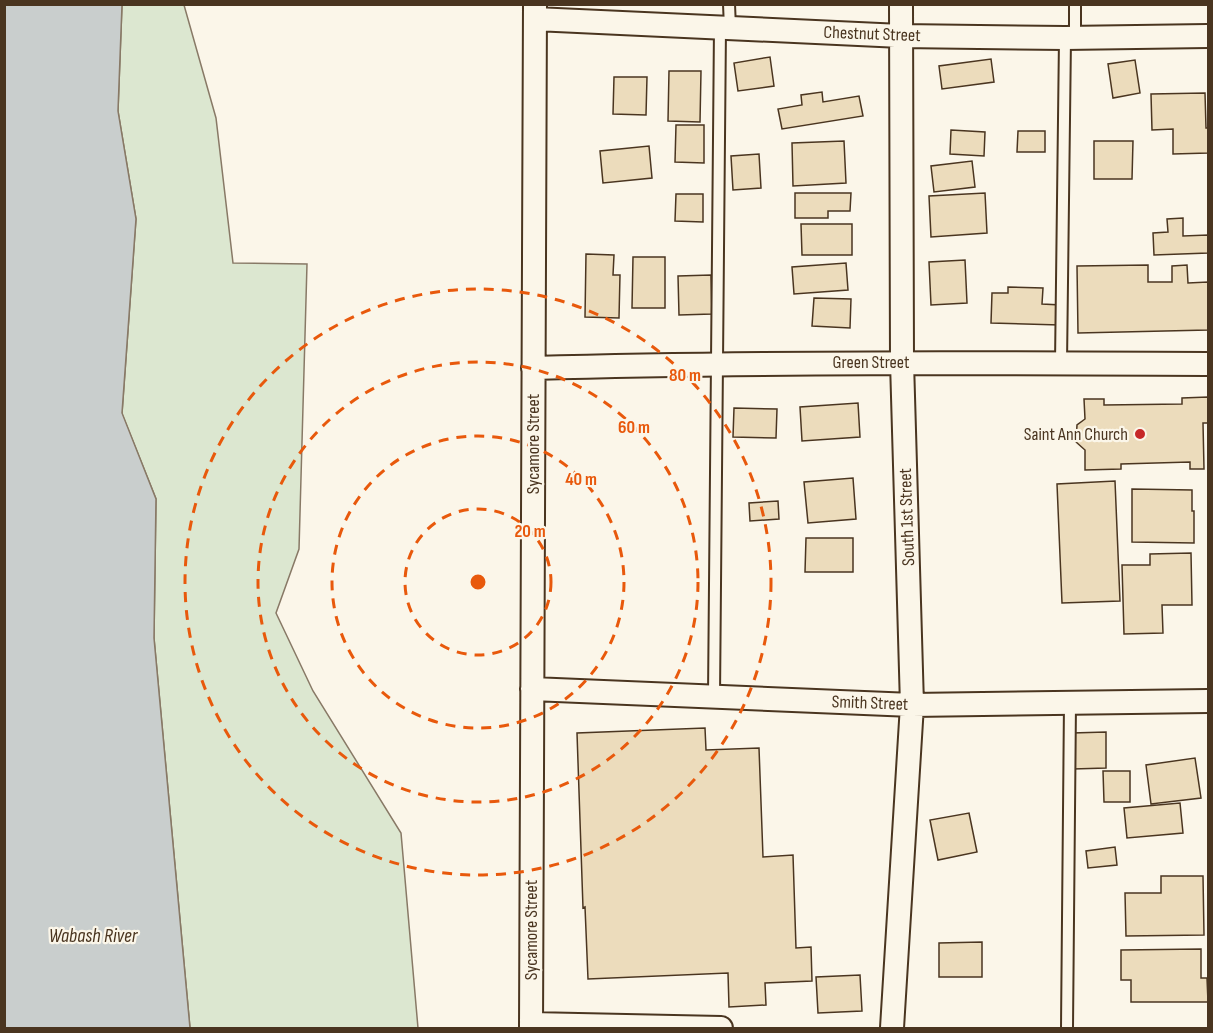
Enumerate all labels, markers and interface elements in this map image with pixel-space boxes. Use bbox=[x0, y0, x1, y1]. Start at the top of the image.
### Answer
street label: Chestnut Street bbox=[823, 22, 921, 46]
street label: Green Street bbox=[833, 352, 910, 373]
text: 80 m bbox=[669, 365, 701, 386]
street label: Sycamore Street bbox=[523, 393, 544, 494]
text: 60 m bbox=[618, 417, 650, 438]
place label: Saint Ann Church bbox=[1024, 424, 1128, 445]
marker: Saint Ann Church bbox=[1133, 427, 1147, 441]
street label: South 1st Street bbox=[895, 467, 919, 566]
text: 40 m bbox=[565, 469, 597, 490]
text: 20 m bbox=[514, 521, 546, 542]
centre of rings bbox=[468, 572, 488, 592]
street label: Smith Street bbox=[831, 691, 909, 715]
street label: Sycamore Street bbox=[521, 879, 542, 980]
water label: Wabash River bbox=[49, 924, 139, 948]

